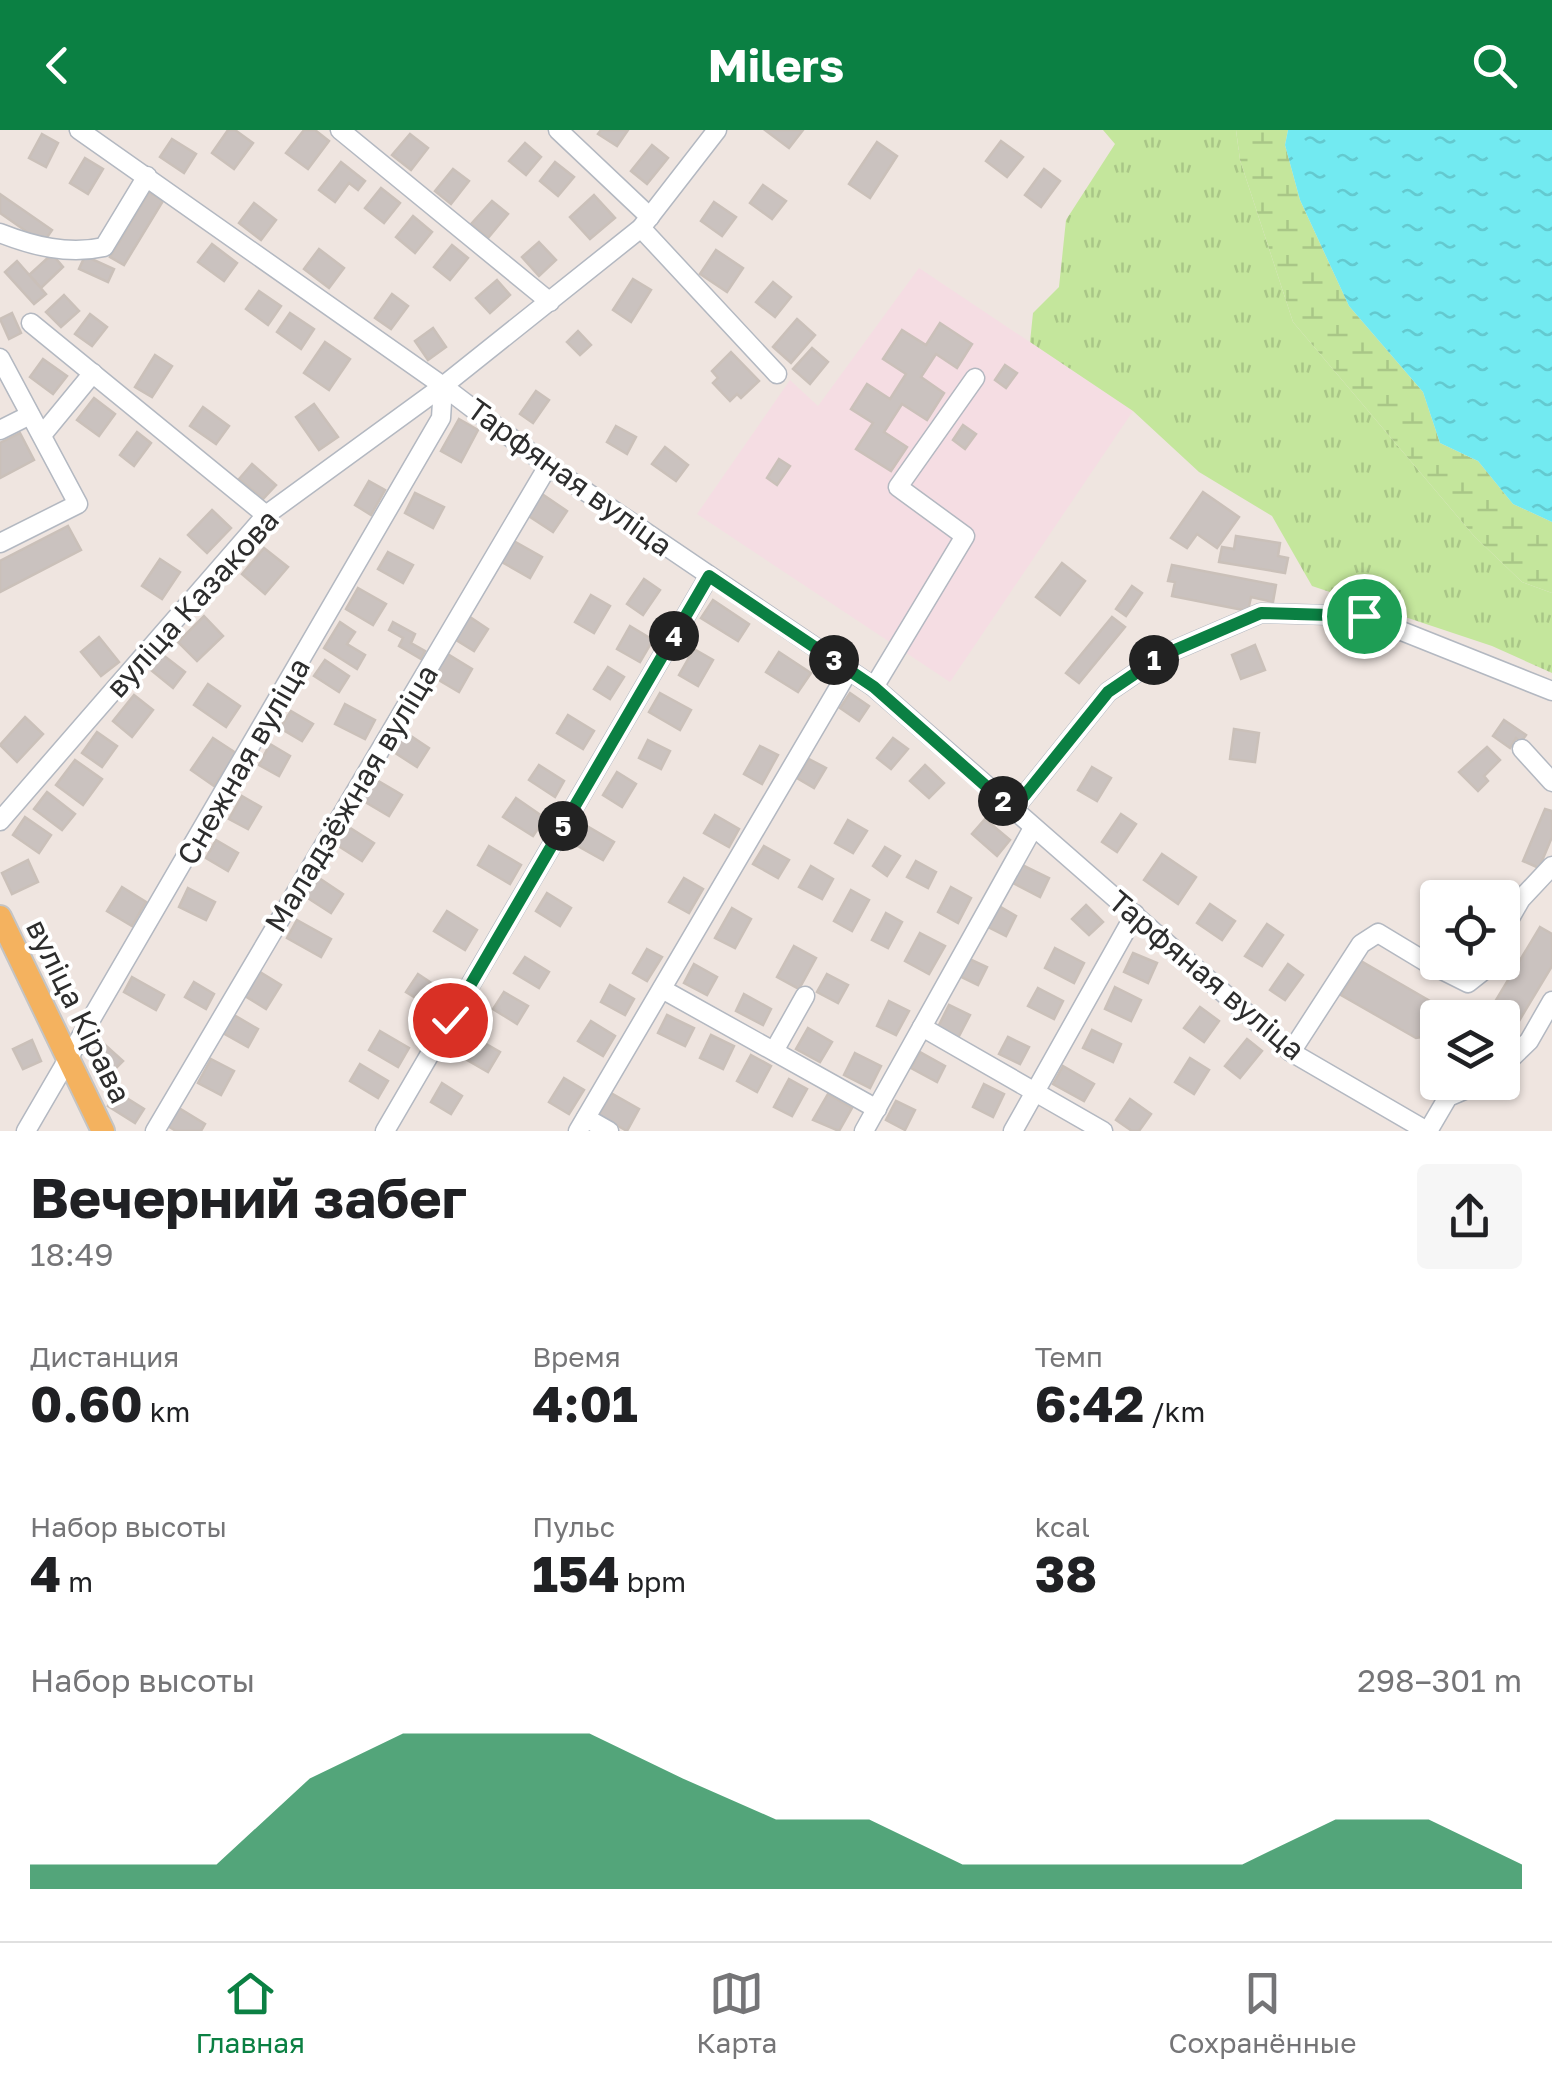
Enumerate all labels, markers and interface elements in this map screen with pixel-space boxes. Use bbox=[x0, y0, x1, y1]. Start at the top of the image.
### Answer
icon: back bbox=[30, 38, 85, 93]
text: Milers bbox=[708, 38, 844, 92]
icon: search bbox=[1467, 38, 1522, 93]
street label: Тарфяная вуліца bbox=[461, 391, 679, 563]
street label: вуліца Казакова bbox=[98, 502, 286, 704]
pin bbox=[1322, 574, 1407, 659]
icon: arrive bbox=[1337, 589, 1392, 644]
pin: 4 bbox=[649, 611, 699, 661]
text: 4 bbox=[665, 619, 683, 652]
pin: 3 bbox=[809, 635, 859, 685]
pin: 1 bbox=[1129, 635, 1179, 685]
text: 3 bbox=[825, 643, 843, 676]
text: 1 bbox=[1147, 643, 1161, 676]
street label: Снежная вуліца bbox=[169, 651, 317, 871]
street label: Маладзёжная вуліца bbox=[257, 658, 445, 938]
pin: 2 bbox=[978, 776, 1028, 826]
text: 2 bbox=[994, 784, 1012, 817]
pin: 5 bbox=[538, 801, 588, 851]
text: 5 bbox=[554, 809, 572, 842]
map controls bbox=[1420, 880, 1520, 1100]
button: locate bbox=[1420, 880, 1520, 980]
street label: Тарфяная вуліца bbox=[1102, 883, 1312, 1067]
street label: вуліца Кірава bbox=[19, 913, 139, 1109]
pin bbox=[408, 978, 493, 1063]
icon: check bbox=[423, 993, 478, 1048]
button: layers bbox=[1420, 1000, 1520, 1100]
text: Вечерний забег bbox=[30, 1164, 467, 1230]
button: share bbox=[1417, 1164, 1522, 1269]
text: 18:49 bbox=[30, 1235, 114, 1273]
text: Дистанция bbox=[30, 1340, 179, 1373]
text: Время bbox=[532, 1340, 621, 1373]
text: Темп bbox=[1035, 1340, 1103, 1373]
text: 0.60 bbox=[30, 1373, 143, 1433]
text: 4:01 bbox=[532, 1373, 638, 1433]
text: 6:42 bbox=[1035, 1373, 1144, 1433]
text: km bbox=[143, 1395, 190, 1428]
text: /km bbox=[1144, 1395, 1205, 1428]
text: Набор высоты bbox=[30, 1510, 227, 1543]
text: Пульс bbox=[532, 1510, 615, 1543]
text: kcal bbox=[1035, 1510, 1090, 1543]
text: 4 bbox=[30, 1543, 61, 1603]
text: 154 bbox=[532, 1543, 620, 1603]
text: 38 bbox=[1035, 1543, 1097, 1603]
text: m bbox=[61, 1565, 93, 1598]
text: bpm bbox=[620, 1565, 686, 1598]
text: Набор высоты bbox=[30, 1661, 255, 1699]
text: 298–301 m bbox=[1357, 1661, 1522, 1699]
tab: Главная bbox=[196, 1966, 305, 2059]
tab: Карта bbox=[696, 1966, 777, 2059]
tab: Сохранённые bbox=[1169, 1966, 1356, 2059]

